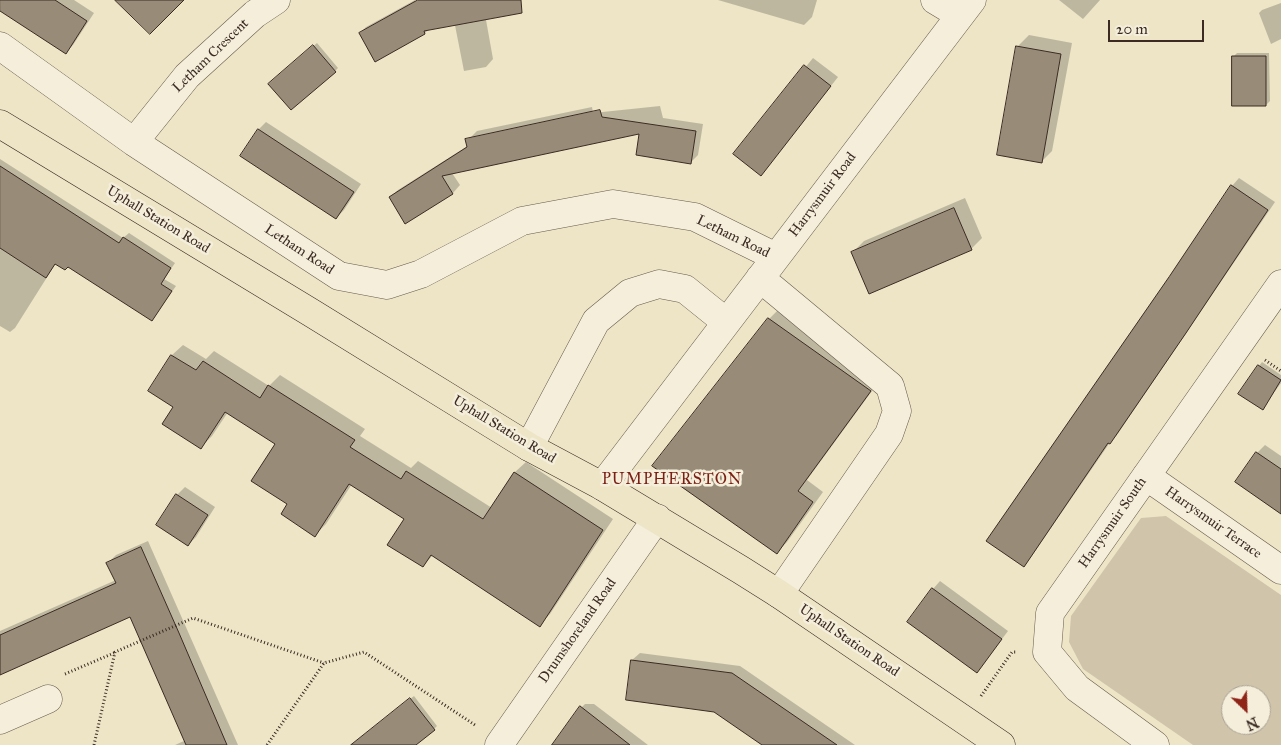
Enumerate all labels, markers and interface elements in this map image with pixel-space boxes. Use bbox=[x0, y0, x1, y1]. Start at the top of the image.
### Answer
scale bar bbox=[1111, 10, 1207, 42]
street label: Letham Crescent bbox=[169, 15, 253, 97]
text: 20 m bbox=[1116, 20, 1148, 38]
street label: Harrysmuir Road bbox=[786, 150, 860, 240]
street label: Uphall Station Road bbox=[103, 183, 213, 257]
street label: Letham Road bbox=[694, 212, 772, 262]
street label: Letham Road bbox=[261, 221, 337, 279]
street label: Uphall Station Road bbox=[449, 393, 559, 467]
district label: PUMPHERSTON bbox=[600, 470, 744, 490]
street label: Harrysmuir South bbox=[1075, 474, 1151, 572]
street label: Harrysmuir Terrace bbox=[1162, 483, 1264, 563]
street label: Drumshoreland Road bbox=[536, 576, 620, 686]
street label: Uphall Station Road bbox=[796, 601, 902, 681]
north arrow bbox=[1221, 685, 1271, 735]
text: N bbox=[1243, 713, 1261, 733]

